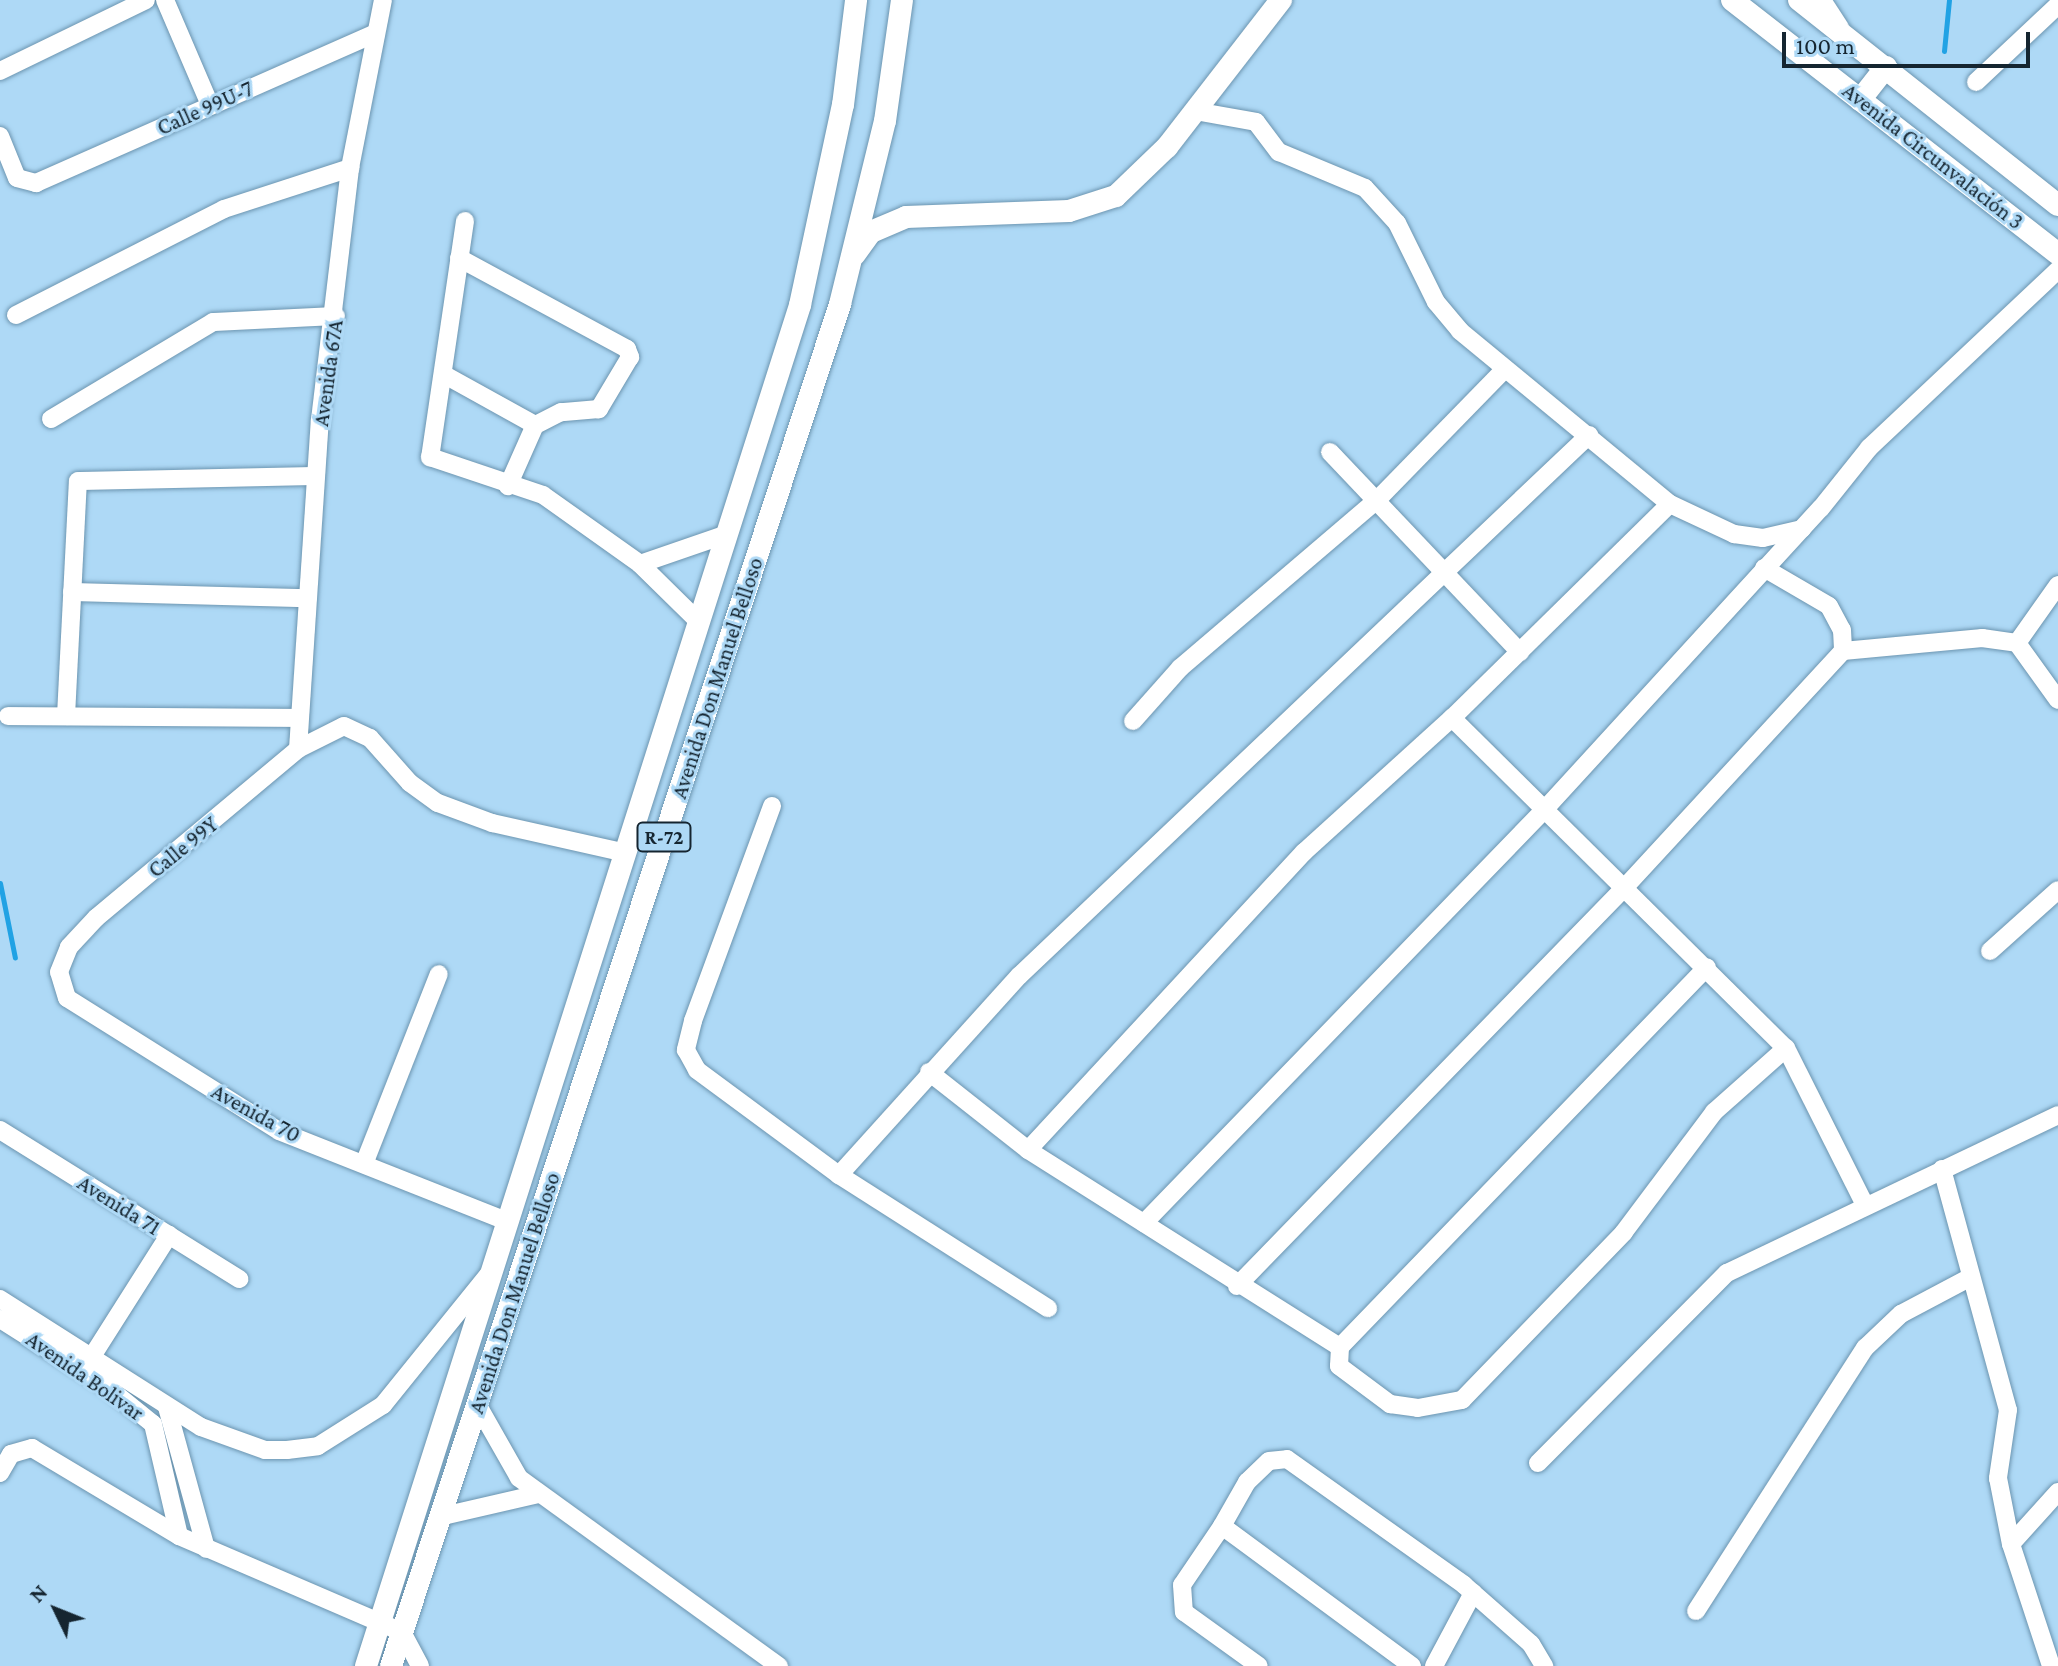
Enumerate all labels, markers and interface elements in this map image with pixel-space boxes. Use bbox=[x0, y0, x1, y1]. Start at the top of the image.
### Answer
scale bar bbox=[1786, 16, 2034, 66]
text: 100 m bbox=[1796, 32, 1855, 59]
street label: Calle 99U-7 bbox=[153, 75, 257, 141]
street label: Avenida Circunvalación 3 bbox=[1837, 77, 2029, 235]
street label: Avenida 67A bbox=[307, 318, 349, 428]
street label: Avenida Don Manuel Belloso bbox=[666, 554, 768, 802]
street label: Calle 99Y bbox=[143, 811, 223, 883]
road number: R-72 bbox=[636, 821, 692, 853]
street label: Avenida 70 bbox=[207, 1078, 305, 1148]
street label: Avenida 71 bbox=[73, 1169, 165, 1241]
street label: Avenida Don Manuel Belloso bbox=[463, 1169, 565, 1417]
street label: Avenida Bolivar bbox=[21, 1326, 149, 1426]
north arrow bbox=[16, 1570, 96, 1650]
text: N bbox=[24, 1579, 52, 1607]

